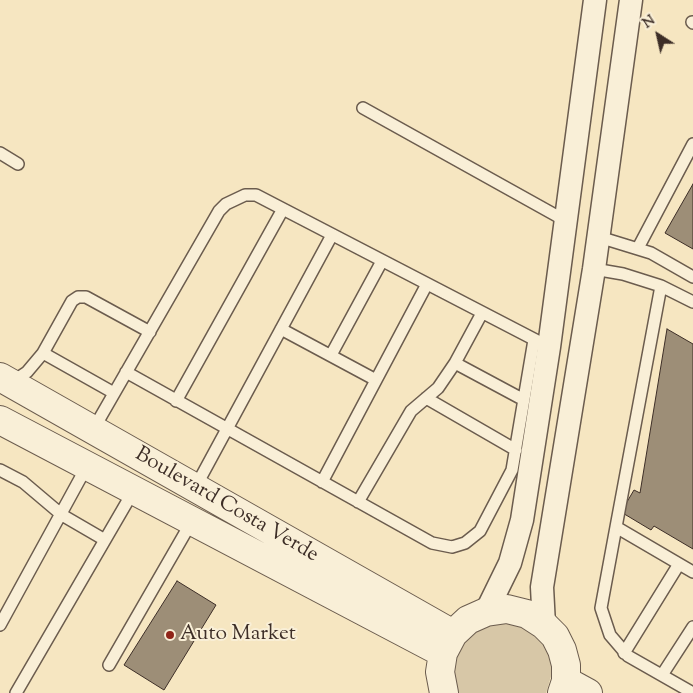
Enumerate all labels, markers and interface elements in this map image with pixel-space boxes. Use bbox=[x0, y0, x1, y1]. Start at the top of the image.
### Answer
north arrow bbox=[633, 10, 683, 60]
text: N bbox=[639, 11, 660, 34]
street label: Boulevard Costa Verde bbox=[130, 443, 322, 569]
place label: Auto Market bbox=[180, 622, 296, 648]
marker: Auto Market bbox=[164, 629, 176, 641]

